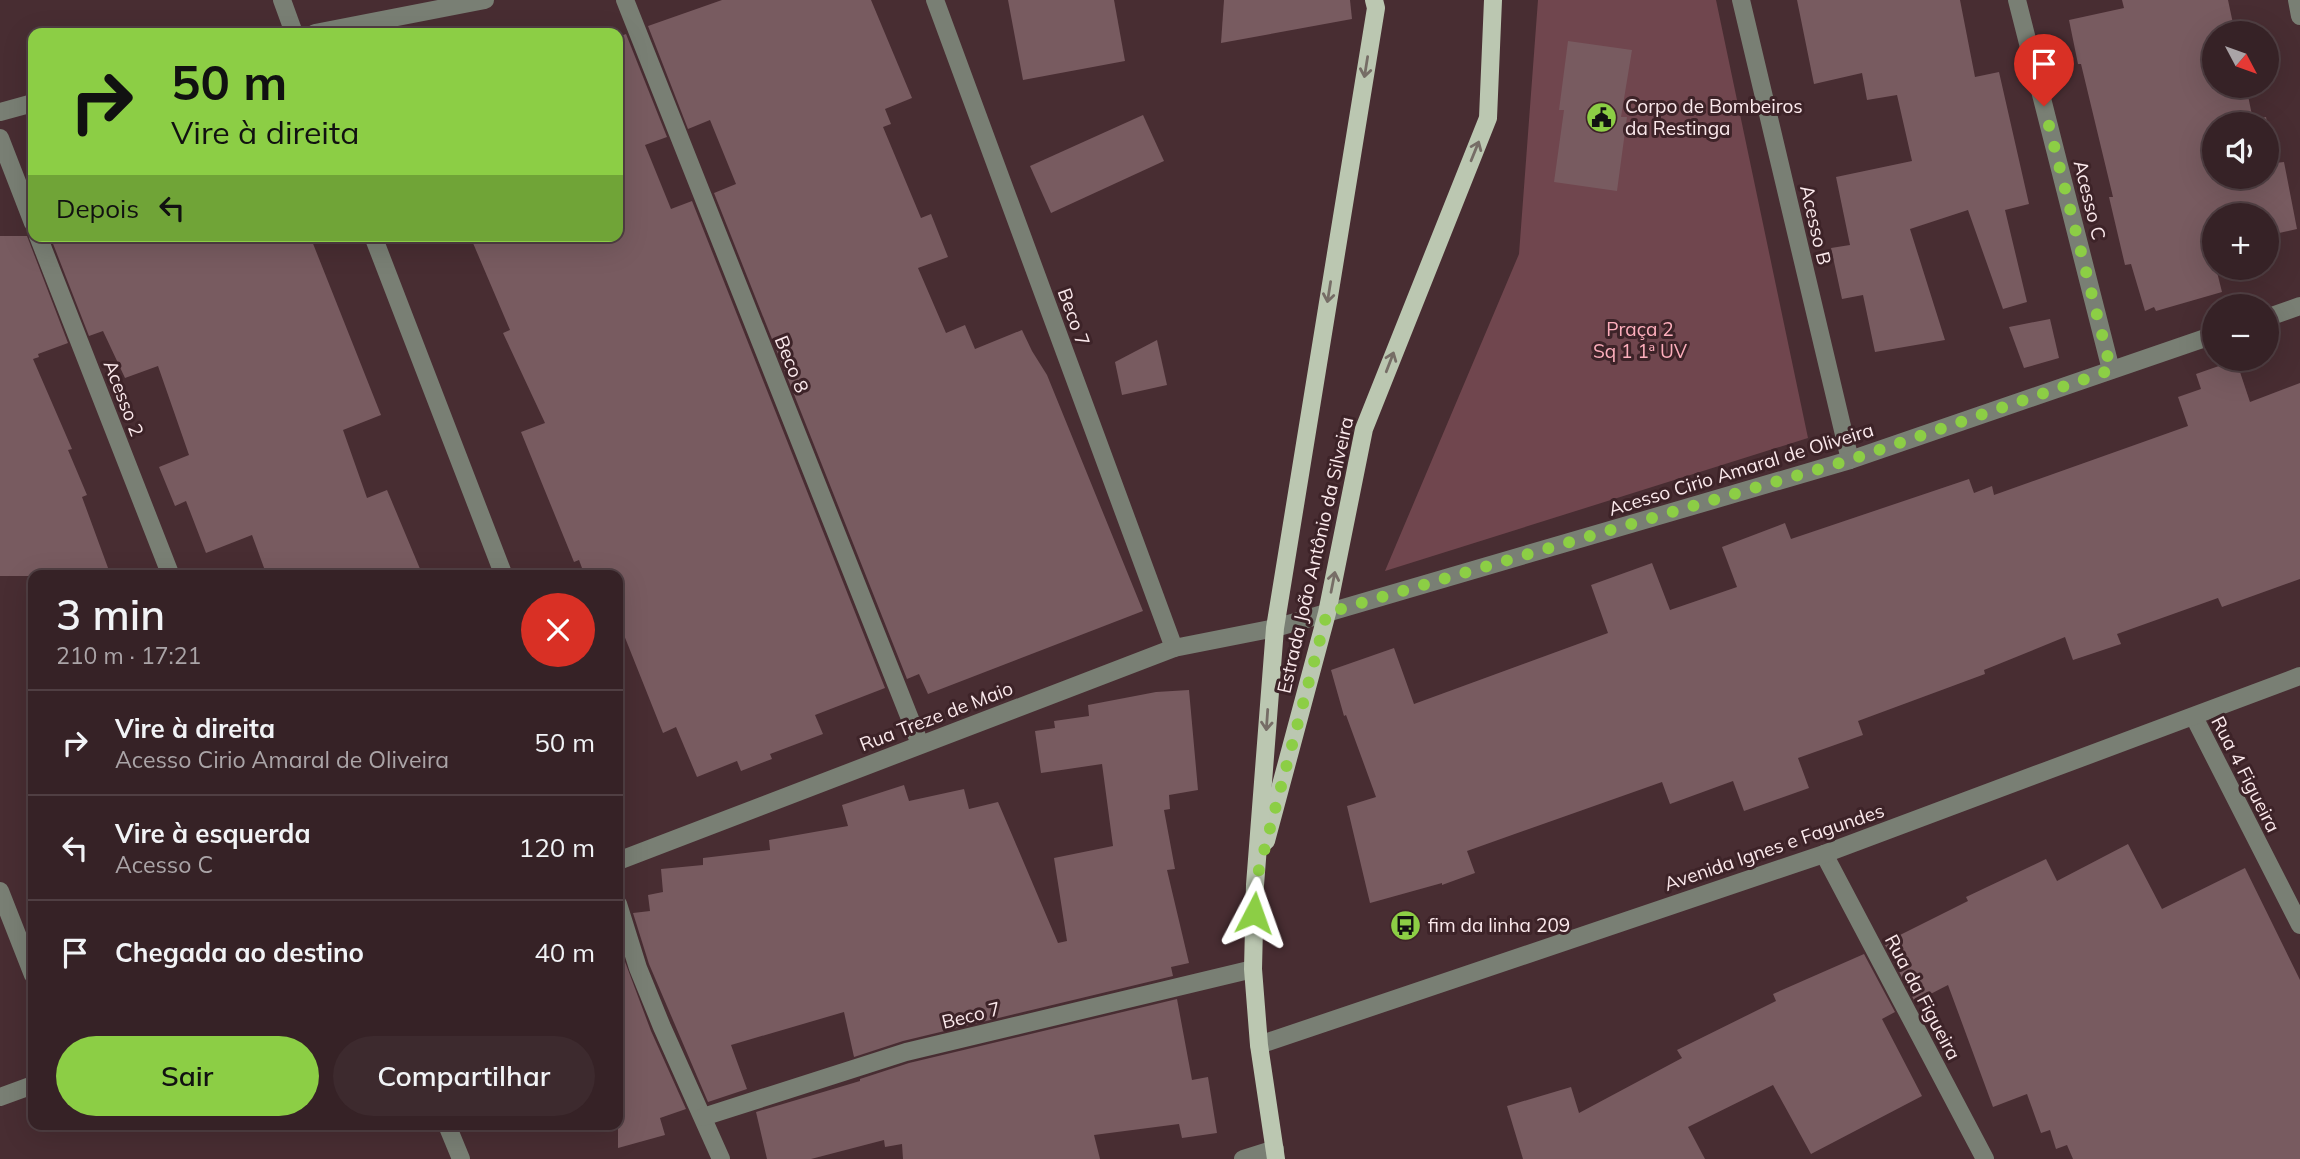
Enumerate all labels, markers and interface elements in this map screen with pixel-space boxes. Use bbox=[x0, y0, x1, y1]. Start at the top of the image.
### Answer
north arrow bbox=[2202, 21, 2278, 98]
map controls bbox=[2202, 21, 2279, 371]
pin bbox=[2014, 34, 2074, 106]
icon: arrive bbox=[2025, 45, 2063, 83]
text: 50 m bbox=[171, 51, 287, 112]
one-way arrow bbox=[1359, 55, 1372, 78]
icon: right bbox=[56, 56, 147, 147]
place label: Corpo de Bombeiros da Restinga bbox=[1625, 94, 1803, 140]
public building icon: Corpo de Bombeiros da Restinga bbox=[1585, 100, 1619, 134]
text: Vire à direita bbox=[171, 112, 359, 152]
button: sound bbox=[2202, 112, 2279, 189]
one-way arrow bbox=[1469, 141, 1482, 162]
street label: Acesso C bbox=[2069, 158, 2111, 242]
street label: Acesso B bbox=[1795, 183, 1837, 267]
icon: left bbox=[153, 189, 191, 227]
text: Depois bbox=[56, 192, 139, 225]
button: + bbox=[2202, 203, 2279, 280]
one-way arrow bbox=[1322, 280, 1335, 303]
street label: Beco 7 bbox=[1053, 285, 1095, 349]
button: − bbox=[2202, 294, 2279, 371]
park label: Praça 2 Sq 1 1ª UV bbox=[1593, 317, 1688, 363]
street label: Beco 8 bbox=[770, 332, 814, 396]
one-way arrow bbox=[1385, 352, 1398, 374]
street label: Acesso 2 bbox=[99, 357, 149, 439]
street label: Estrada João Antônio da Silveira bbox=[1271, 414, 1359, 696]
street label: Acesso Cirio Amaral de Oliveira bbox=[1606, 417, 1876, 521]
one-way arrow bbox=[1327, 571, 1340, 594]
text: 3 min bbox=[56, 588, 165, 641]
button: close bbox=[521, 593, 595, 667]
text: 210 m · 17:21 bbox=[56, 641, 201, 670]
street label: Rua Treze de Maio bbox=[856, 676, 1016, 756]
one-way arrow bbox=[1260, 708, 1273, 731]
text: Vire à direita bbox=[115, 712, 275, 745]
street label: Rua 4 Figueira bbox=[2206, 712, 2286, 836]
icon: right bbox=[56, 724, 94, 762]
text: 50 m bbox=[534, 726, 595, 759]
text: Acesso Cirio Amaral de Oliveira bbox=[115, 745, 449, 774]
street label: Avenida Ignes e Fagundes bbox=[1661, 798, 1887, 896]
text: Vire à esquerda bbox=[115, 817, 311, 850]
icon: left bbox=[56, 829, 94, 867]
text: 120 m bbox=[519, 831, 595, 864]
text: Acesso C bbox=[115, 850, 213, 879]
position arrow bbox=[1217, 876, 1291, 950]
bus stop icon: fim da linha 209 bbox=[1388, 908, 1422, 942]
place label: fim da linha 209 bbox=[1428, 913, 1570, 937]
street label: Rua da Figueira bbox=[1880, 930, 1966, 1064]
icon: arrive bbox=[56, 934, 94, 972]
text: Chegada ao destino bbox=[115, 936, 364, 969]
text: 40 m bbox=[534, 936, 595, 969]
street label: Beco 7 bbox=[939, 996, 1003, 1034]
button: Sair bbox=[56, 1036, 319, 1116]
button: Compartilhar bbox=[333, 1036, 595, 1116]

